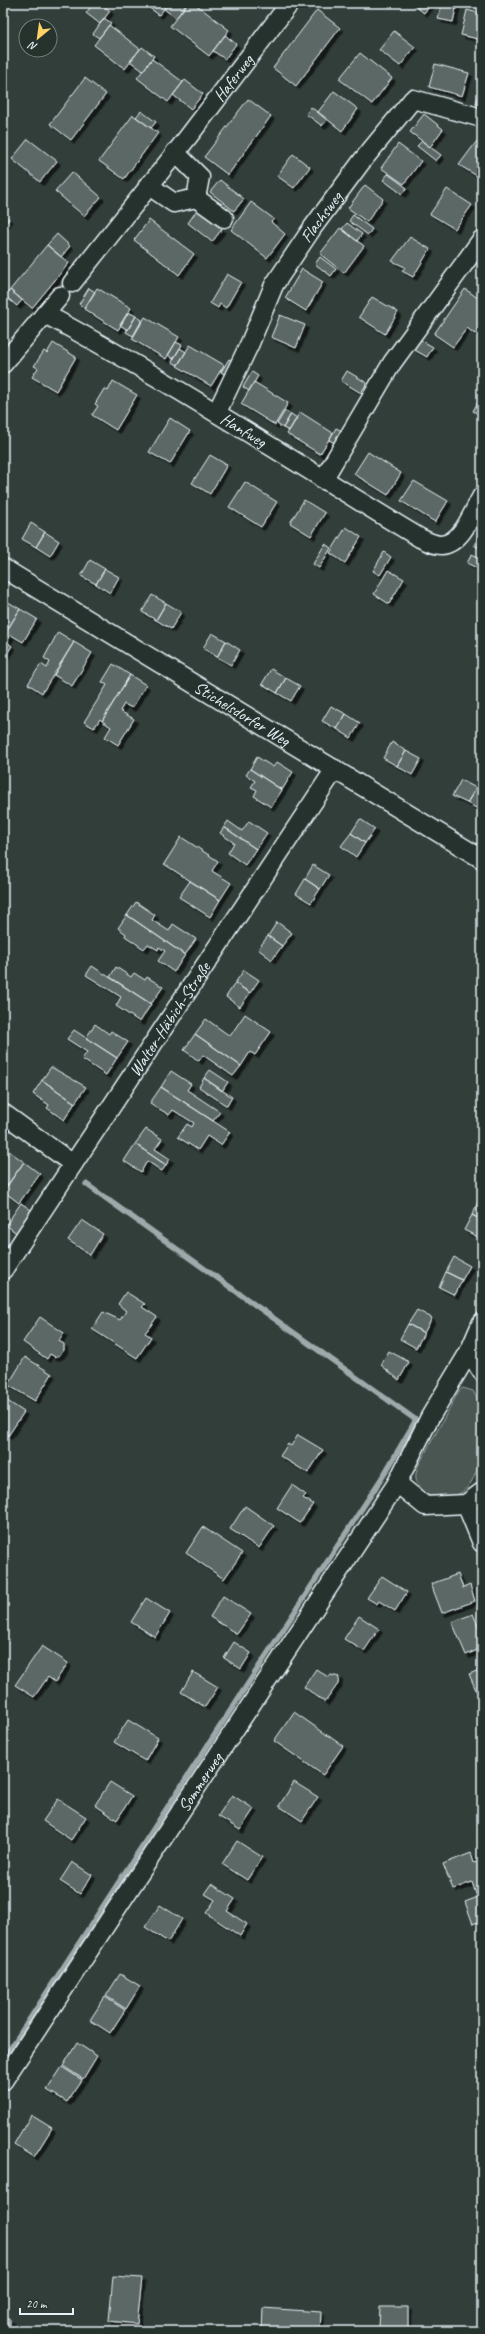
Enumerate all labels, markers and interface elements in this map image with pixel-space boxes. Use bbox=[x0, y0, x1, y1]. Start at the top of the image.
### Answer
north arrow bbox=[18, 18, 58, 58]
text: N bbox=[25, 38, 40, 55]
street label: Haferweg bbox=[208, 49, 258, 106]
street label: Flachsweg bbox=[295, 186, 347, 246]
street label: Hanfweg bbox=[217, 408, 271, 452]
street label: Stichelsdorfer Weg bbox=[190, 676, 295, 751]
street label: Walter-Häbich-Straße bbox=[124, 957, 215, 1080]
street label: Sommerweg bbox=[173, 1747, 228, 1815]
scale bar bbox=[20, 2290, 73, 2316]
text: 20 m bbox=[26, 2296, 48, 2312]

